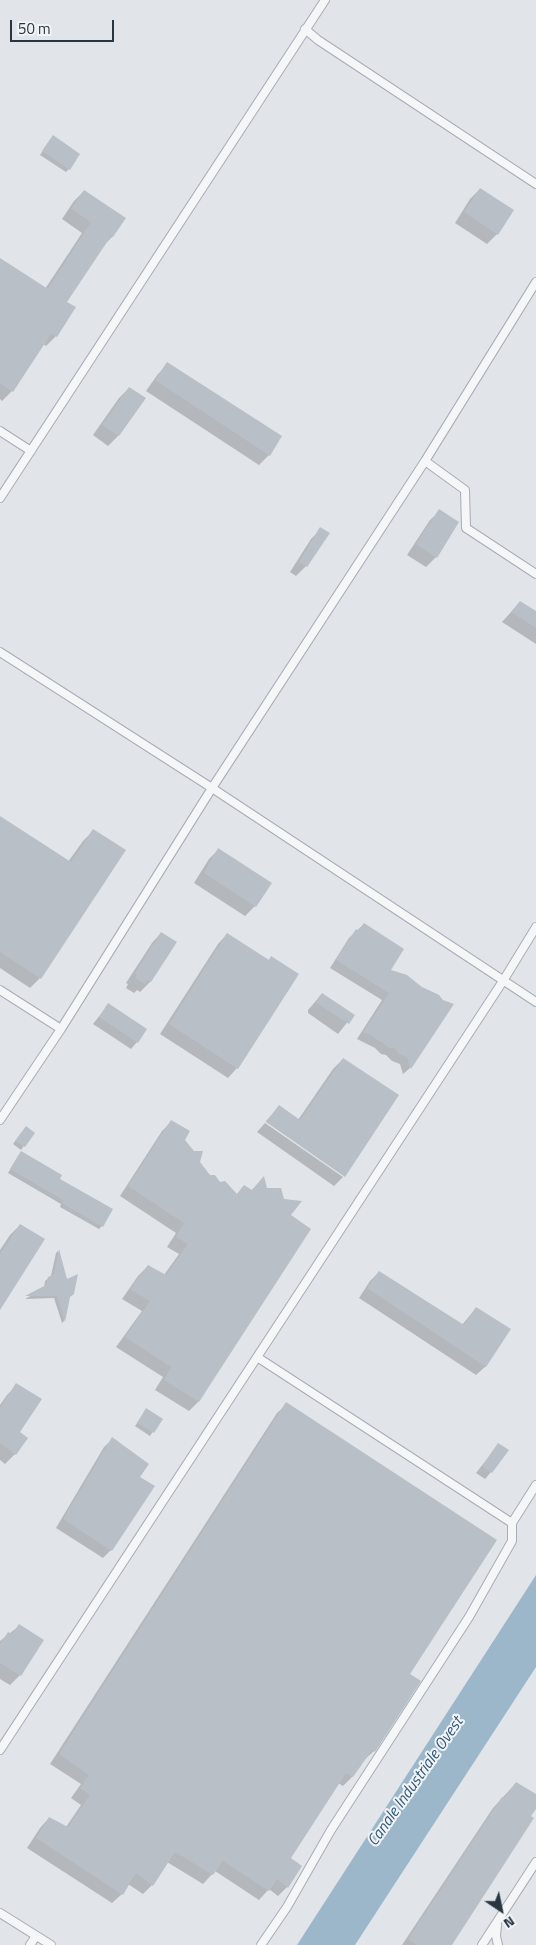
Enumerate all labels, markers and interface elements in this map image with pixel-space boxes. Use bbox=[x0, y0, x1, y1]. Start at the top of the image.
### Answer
scale bar bbox=[12, 10, 116, 42]
text: 50 m bbox=[18, 17, 51, 40]
water label: Canale Industriale Ovest bbox=[364, 1714, 468, 1850]
north arrow bbox=[476, 1885, 526, 1935]
text: N bbox=[500, 1911, 520, 1934]

